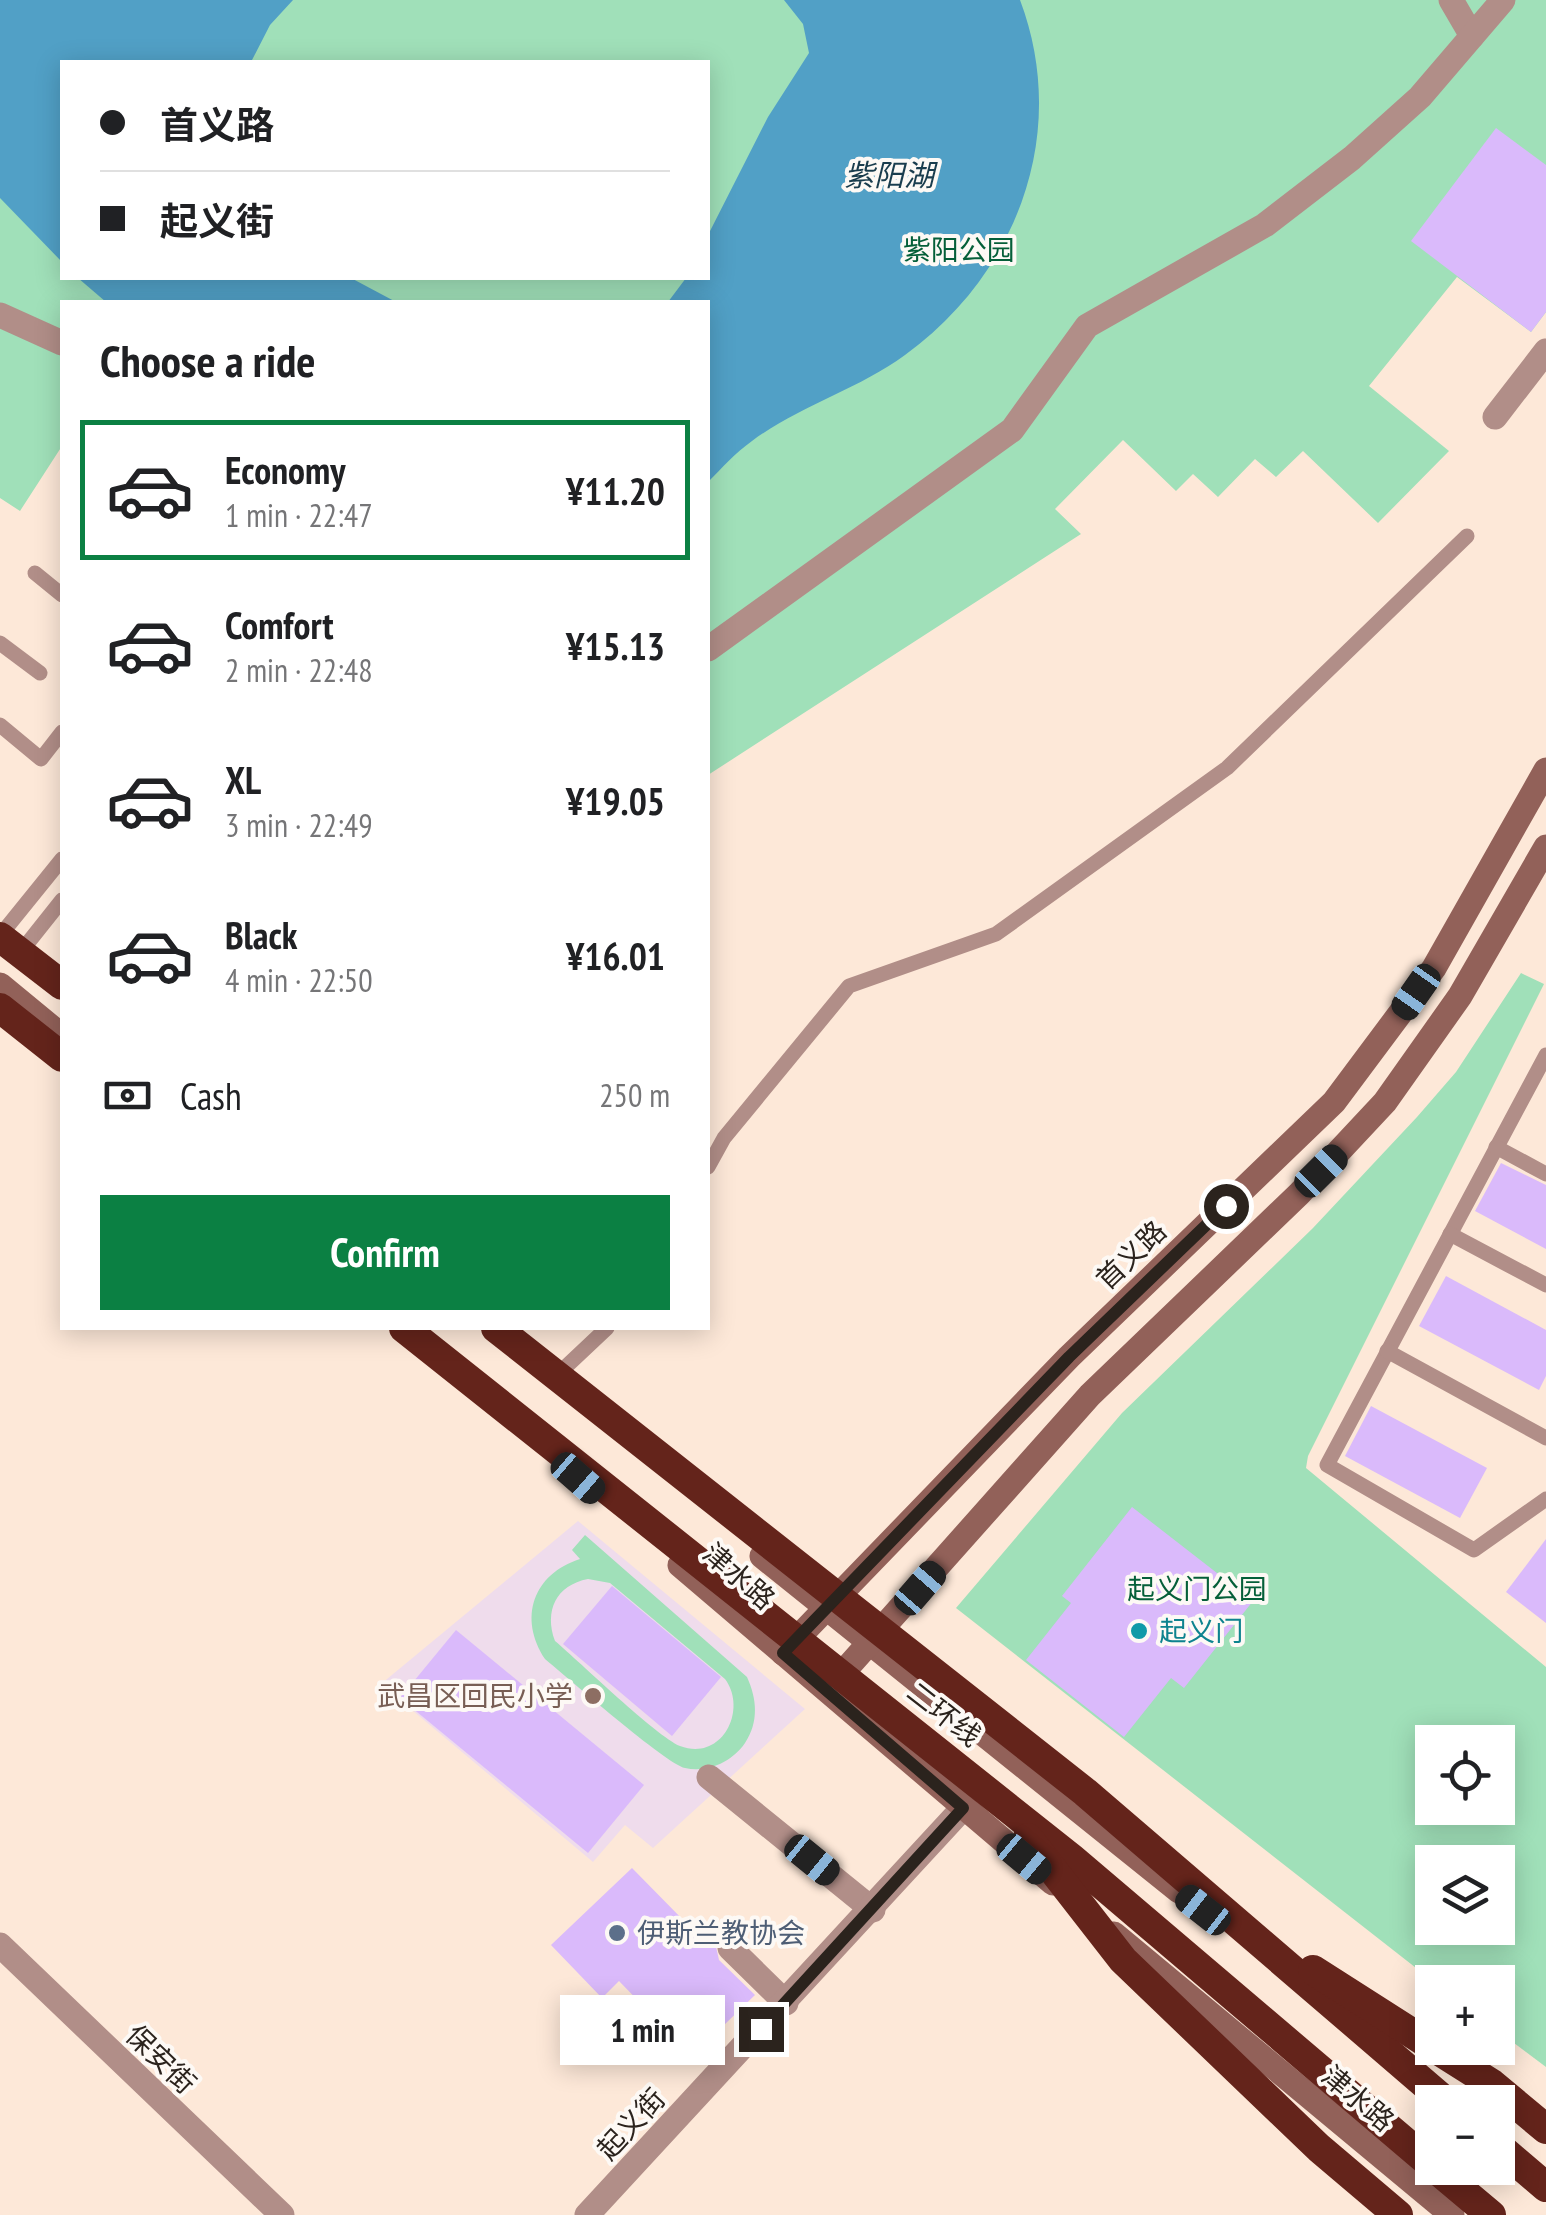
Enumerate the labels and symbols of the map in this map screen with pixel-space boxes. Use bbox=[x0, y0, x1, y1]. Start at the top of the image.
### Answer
water label: 紫阳湖 bbox=[844, 155, 938, 194]
park label: 紫阳公园 bbox=[903, 231, 1015, 268]
car bbox=[1387, 959, 1445, 1025]
car bbox=[1289, 1139, 1353, 1203]
route start bbox=[1204, 1184, 1249, 1229]
street label: 首义路 bbox=[1088, 1212, 1174, 1297]
car bbox=[546, 1447, 610, 1509]
street label: 津水路 bbox=[695, 1534, 783, 1617]
car bbox=[889, 1556, 951, 1620]
park label: 起义门公园 bbox=[1127, 1570, 1267, 1607]
place label: 起义门 bbox=[1159, 1612, 1243, 1649]
marker: 起义门 bbox=[1128, 1620, 1150, 1642]
street label: 二环线 bbox=[900, 1673, 989, 1754]
place label: 武昌区回民小学 bbox=[377, 1677, 573, 1714]
marker: 武昌区回民小学 bbox=[582, 1685, 604, 1707]
car bbox=[991, 1828, 1057, 1890]
car bbox=[779, 1829, 845, 1891]
car bbox=[1170, 1880, 1236, 1940]
place label: 伊斯兰教协会 bbox=[637, 1914, 805, 1951]
marker: 伊斯兰教协会 bbox=[606, 1922, 628, 1944]
callout: 1 min bbox=[561, 1994, 726, 2064]
route end bbox=[739, 2007, 784, 2052]
street label: 保安街 bbox=[118, 2016, 204, 2101]
street label: 津水路 bbox=[1314, 2056, 1402, 2139]
street label: 起义街 bbox=[588, 2080, 673, 2167]

